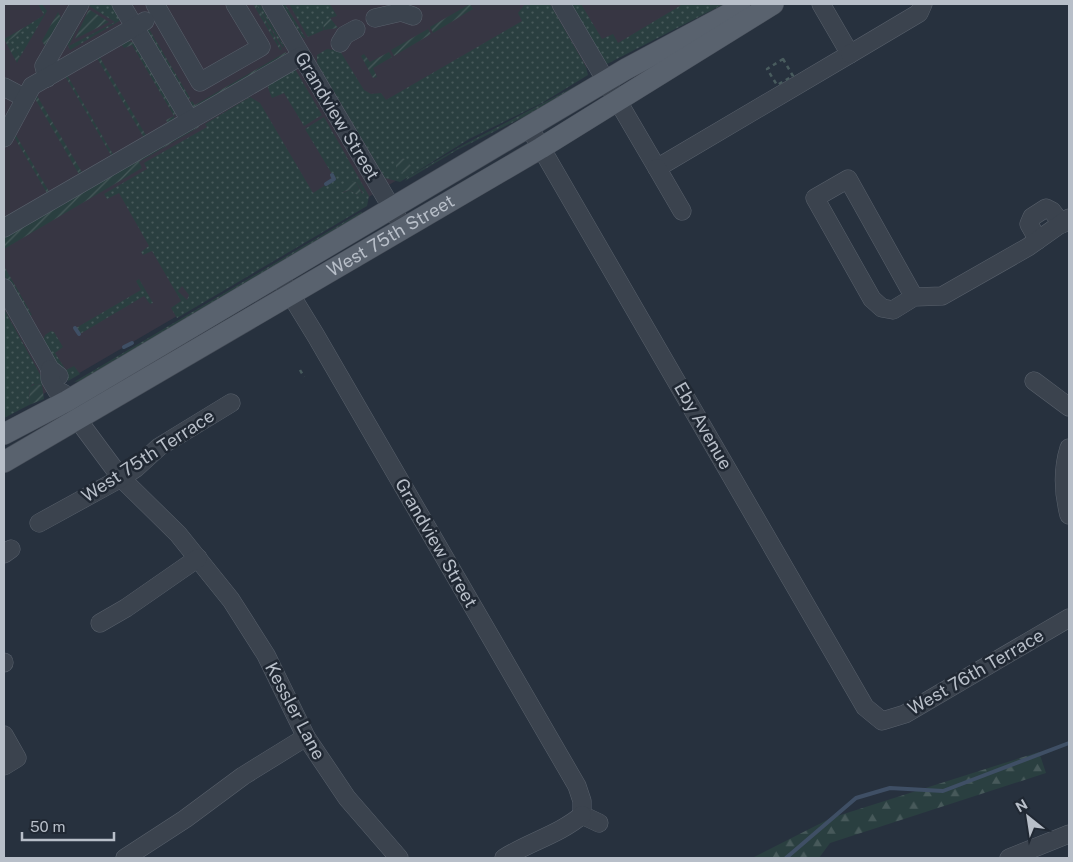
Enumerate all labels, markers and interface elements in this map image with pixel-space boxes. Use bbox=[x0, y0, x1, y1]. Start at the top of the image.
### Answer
street label: Grandview Street bbox=[291, 48, 384, 184]
street label: West 75th Street bbox=[323, 190, 458, 281]
street label: Eby Avenue bbox=[670, 378, 737, 473]
street label: West 75th Terrace bbox=[77, 405, 218, 506]
street label: Grandview Street bbox=[391, 474, 482, 611]
street label: West 76th Terrace bbox=[904, 624, 1047, 719]
street label: Kessler Lane bbox=[261, 658, 330, 763]
north arrow bbox=[1003, 792, 1053, 842]
text: N bbox=[1013, 796, 1030, 815]
scale bar bbox=[22, 810, 115, 842]
text: 50 m bbox=[30, 818, 65, 835]

